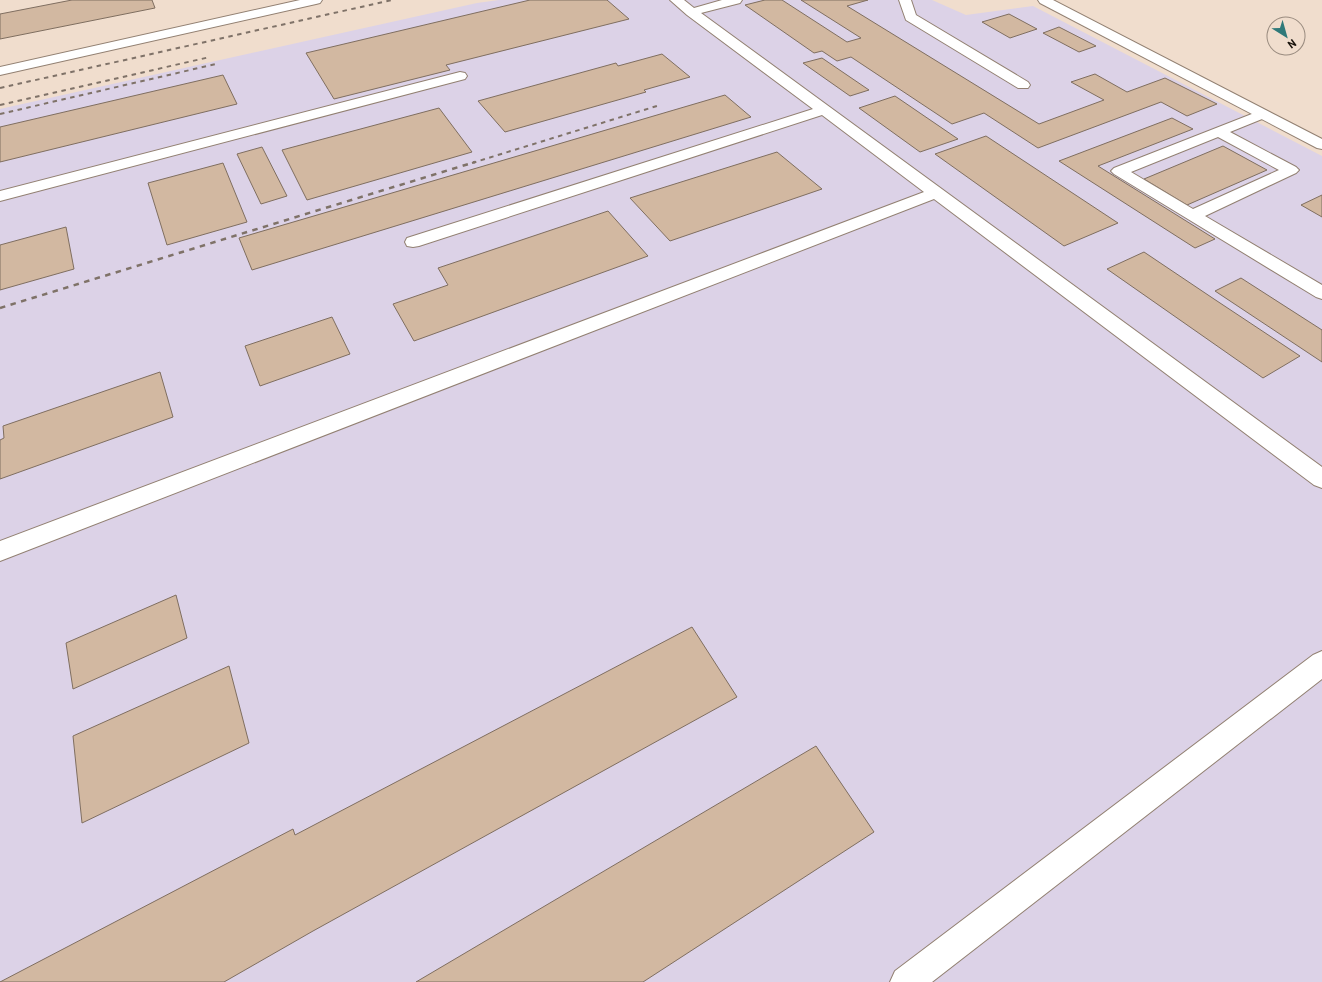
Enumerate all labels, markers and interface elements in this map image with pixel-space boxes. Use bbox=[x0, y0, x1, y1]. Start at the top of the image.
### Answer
north arrow bbox=[1266, 16, 1306, 56]
text: N bbox=[1285, 37, 1299, 52]

